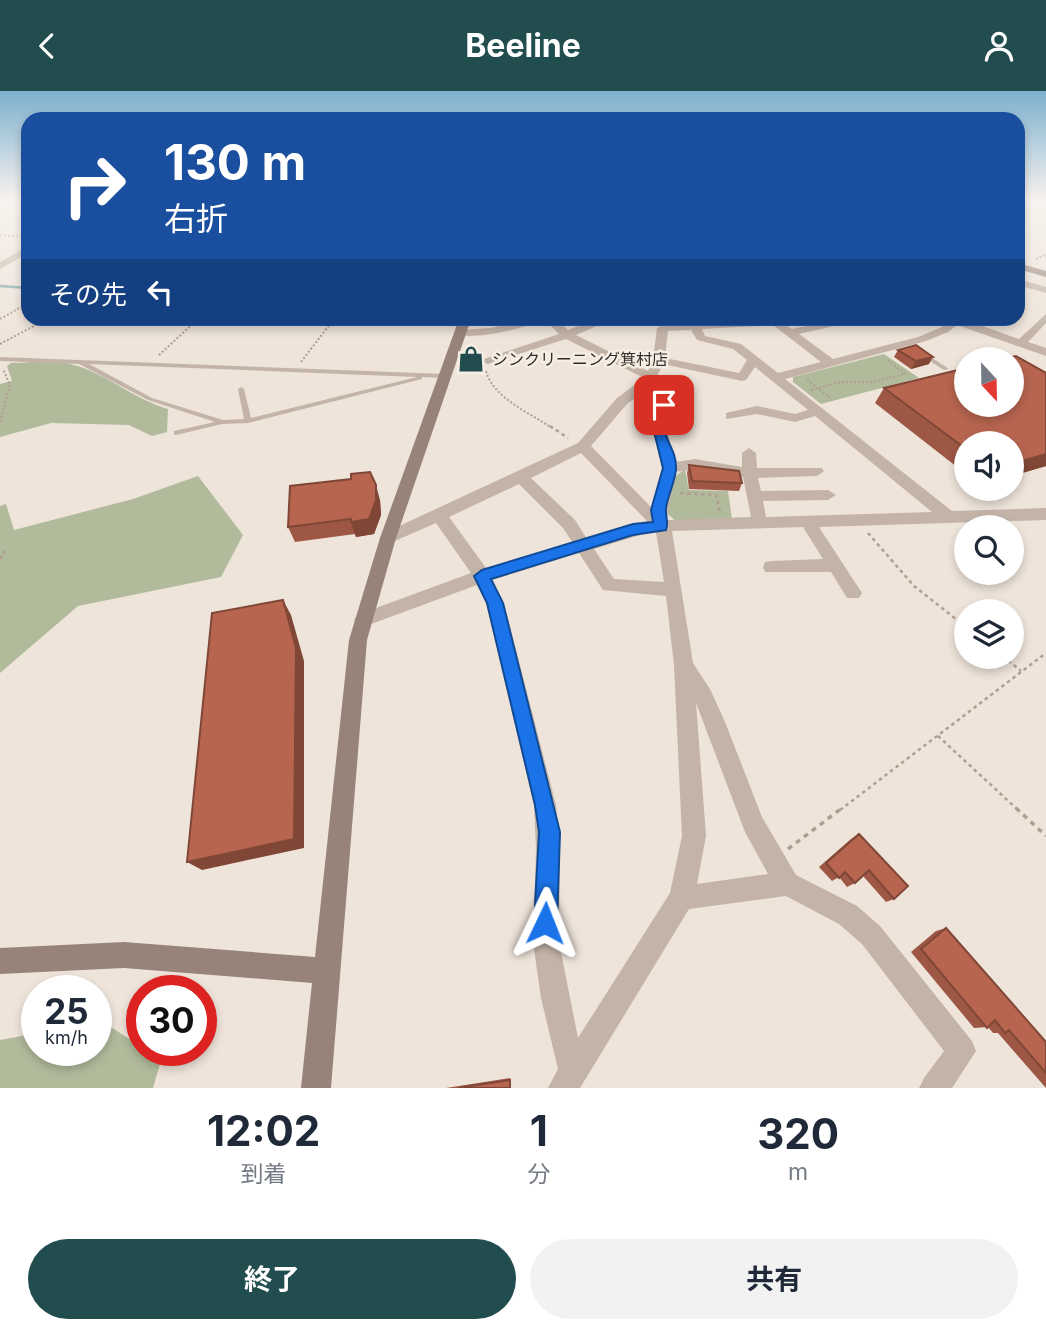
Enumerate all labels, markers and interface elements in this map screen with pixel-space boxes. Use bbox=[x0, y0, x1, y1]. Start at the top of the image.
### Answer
text: Beeline bbox=[465, 26, 581, 65]
icon: back bbox=[28, 27, 66, 65]
icon: person bbox=[980, 27, 1018, 65]
text: 130 m bbox=[164, 133, 306, 192]
icon: right bbox=[49, 140, 140, 231]
text: 右折 bbox=[164, 199, 228, 238]
icon: left bbox=[141, 273, 179, 311]
text: その先 bbox=[49, 279, 127, 310]
shop icon: シンクリーニング箕村店 bbox=[456, 344, 486, 374]
north arrow bbox=[954, 347, 1024, 417]
map controls bbox=[954, 347, 1024, 669]
place label: シンクリーニング箕村店 bbox=[492, 349, 668, 369]
pin bbox=[634, 375, 694, 435]
icon: arrive bbox=[645, 386, 683, 424]
button: sound bbox=[954, 431, 1024, 501]
button: search bbox=[954, 515, 1024, 585]
button: layers bbox=[954, 599, 1024, 669]
position arrow bbox=[508, 886, 582, 960]
speed limit sign: 30 bbox=[126, 975, 217, 1066]
text: 25 bbox=[44, 990, 89, 1032]
text: km/h bbox=[45, 1027, 88, 1048]
text: 12:02 bbox=[207, 1105, 320, 1156]
text: 1 bbox=[530, 1105, 548, 1156]
text: 320 bbox=[757, 1108, 839, 1159]
text: m bbox=[788, 1158, 808, 1186]
text: 到着 bbox=[241, 1160, 287, 1188]
text: 分 bbox=[527, 1160, 550, 1188]
button: 終了 bbox=[28, 1239, 516, 1319]
button: 共有 bbox=[530, 1239, 1018, 1319]

